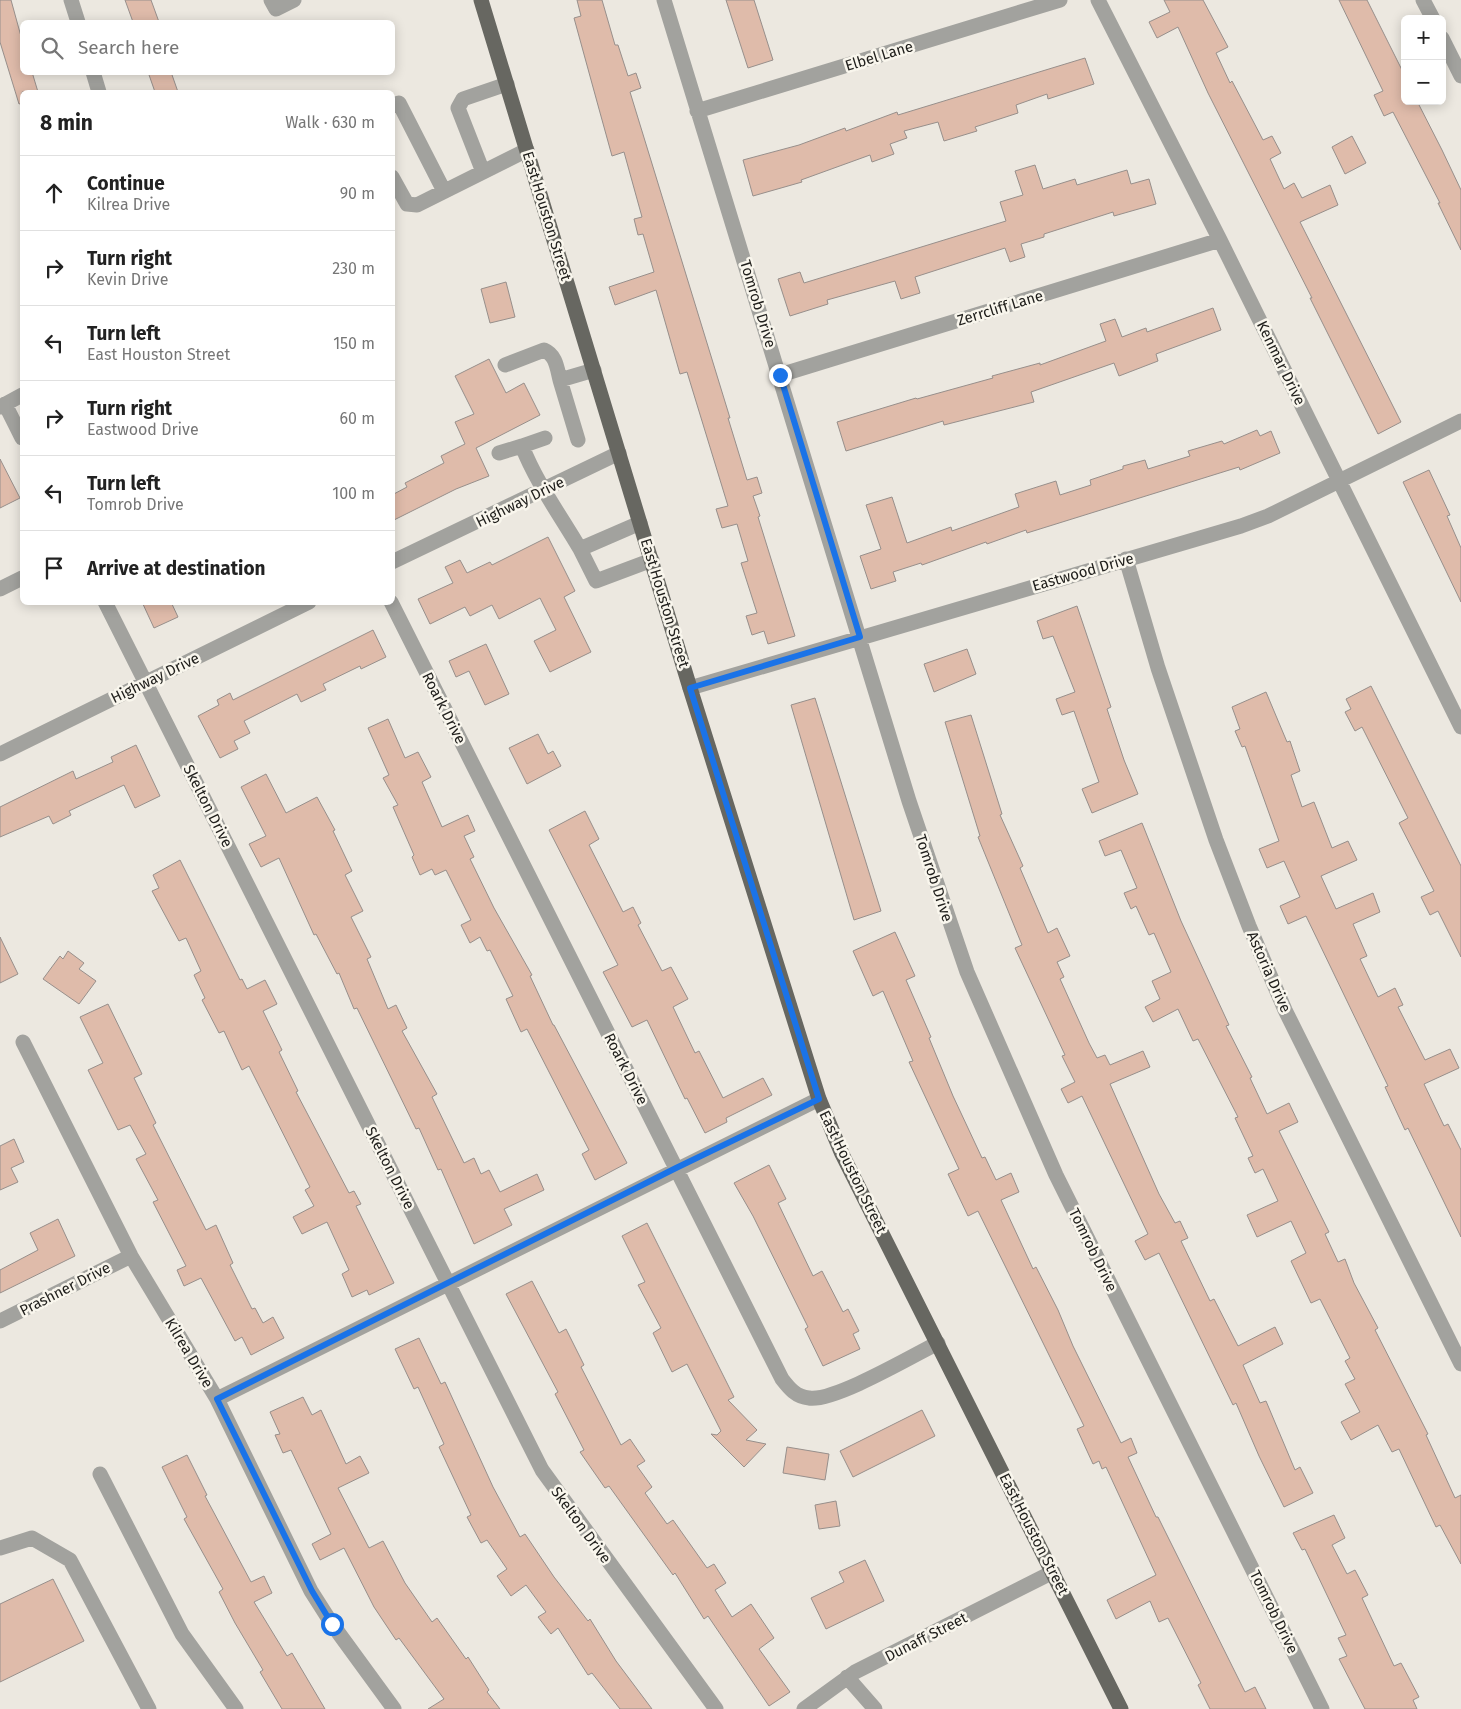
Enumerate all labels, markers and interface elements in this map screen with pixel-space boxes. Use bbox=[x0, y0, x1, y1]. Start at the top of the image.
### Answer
map controls bbox=[1401, 15, 1446, 105]
button: + bbox=[1401, 15, 1446, 60]
search box bbox=[20, 20, 395, 75]
icon: search bbox=[38, 34, 66, 62]
text: Search here bbox=[78, 36, 179, 59]
street label: Elbel Lane bbox=[843, 37, 915, 75]
button: − bbox=[1401, 60, 1446, 105]
text: 8 min bbox=[40, 110, 93, 136]
text: Walk · 630 m bbox=[285, 113, 375, 132]
street label: East Houston Street bbox=[519, 149, 575, 283]
text: Continue bbox=[87, 172, 165, 195]
icon: ahead bbox=[40, 179, 68, 207]
text: 90 m bbox=[340, 184, 375, 203]
text: Kilrea Drive bbox=[87, 195, 170, 214]
text: Turn right bbox=[87, 247, 172, 270]
icon: right bbox=[40, 254, 68, 282]
street label: Tomrob Drive bbox=[736, 258, 780, 350]
text: 230 m bbox=[332, 259, 375, 278]
text: Kevin Drive bbox=[87, 270, 168, 289]
street label: Zerrcliff Lane bbox=[955, 286, 1045, 330]
street label: Kenmar Drive bbox=[1253, 318, 1309, 408]
text: Turn left bbox=[87, 322, 161, 345]
icon: left bbox=[40, 329, 68, 357]
text: 150 m bbox=[333, 334, 375, 353]
text: East Houston Street bbox=[87, 345, 230, 364]
route end bbox=[769, 364, 792, 387]
text: Turn right bbox=[87, 397, 172, 420]
icon: right bbox=[40, 404, 68, 432]
text: 60 m bbox=[340, 409, 375, 428]
text: Eastwood Drive bbox=[87, 420, 199, 439]
text: Turn left bbox=[87, 472, 161, 495]
street label: Highway Drive bbox=[473, 473, 567, 531]
icon: left bbox=[40, 479, 68, 507]
text: 100 m bbox=[332, 484, 375, 503]
text: Tomrob Drive bbox=[87, 495, 184, 514]
street label: East Houston Street bbox=[637, 536, 693, 670]
street label: Eastwood Drive bbox=[1030, 549, 1136, 595]
icon: arrive bbox=[40, 554, 68, 582]
text: Arrive at destination bbox=[87, 557, 266, 580]
street label: Highway Drive bbox=[108, 649, 202, 707]
street label: Roark Drive bbox=[418, 669, 470, 747]
street label: Skelton Drive bbox=[180, 762, 236, 850]
street label: Tomrob Drive bbox=[911, 832, 957, 924]
street label: Astoria Drive bbox=[1243, 929, 1295, 1015]
street label: Roark Drive bbox=[600, 1030, 652, 1108]
street label: East Houston Street bbox=[815, 1108, 891, 1237]
street label: Skelton Drive bbox=[362, 1124, 418, 1212]
street label: Tomrob Drive bbox=[1065, 1205, 1121, 1295]
street label: Prashner Drive bbox=[17, 1258, 113, 1320]
street label: Kilrea Drive bbox=[161, 1315, 217, 1391]
street label: East Houston Street bbox=[995, 1470, 1073, 1598]
street label: Skelton Drive bbox=[547, 1483, 615, 1567]
street label: Tomrob Drive bbox=[1246, 1567, 1302, 1657]
street label: Dunaff Street bbox=[882, 1608, 971, 1665]
route start bbox=[321, 1613, 344, 1636]

